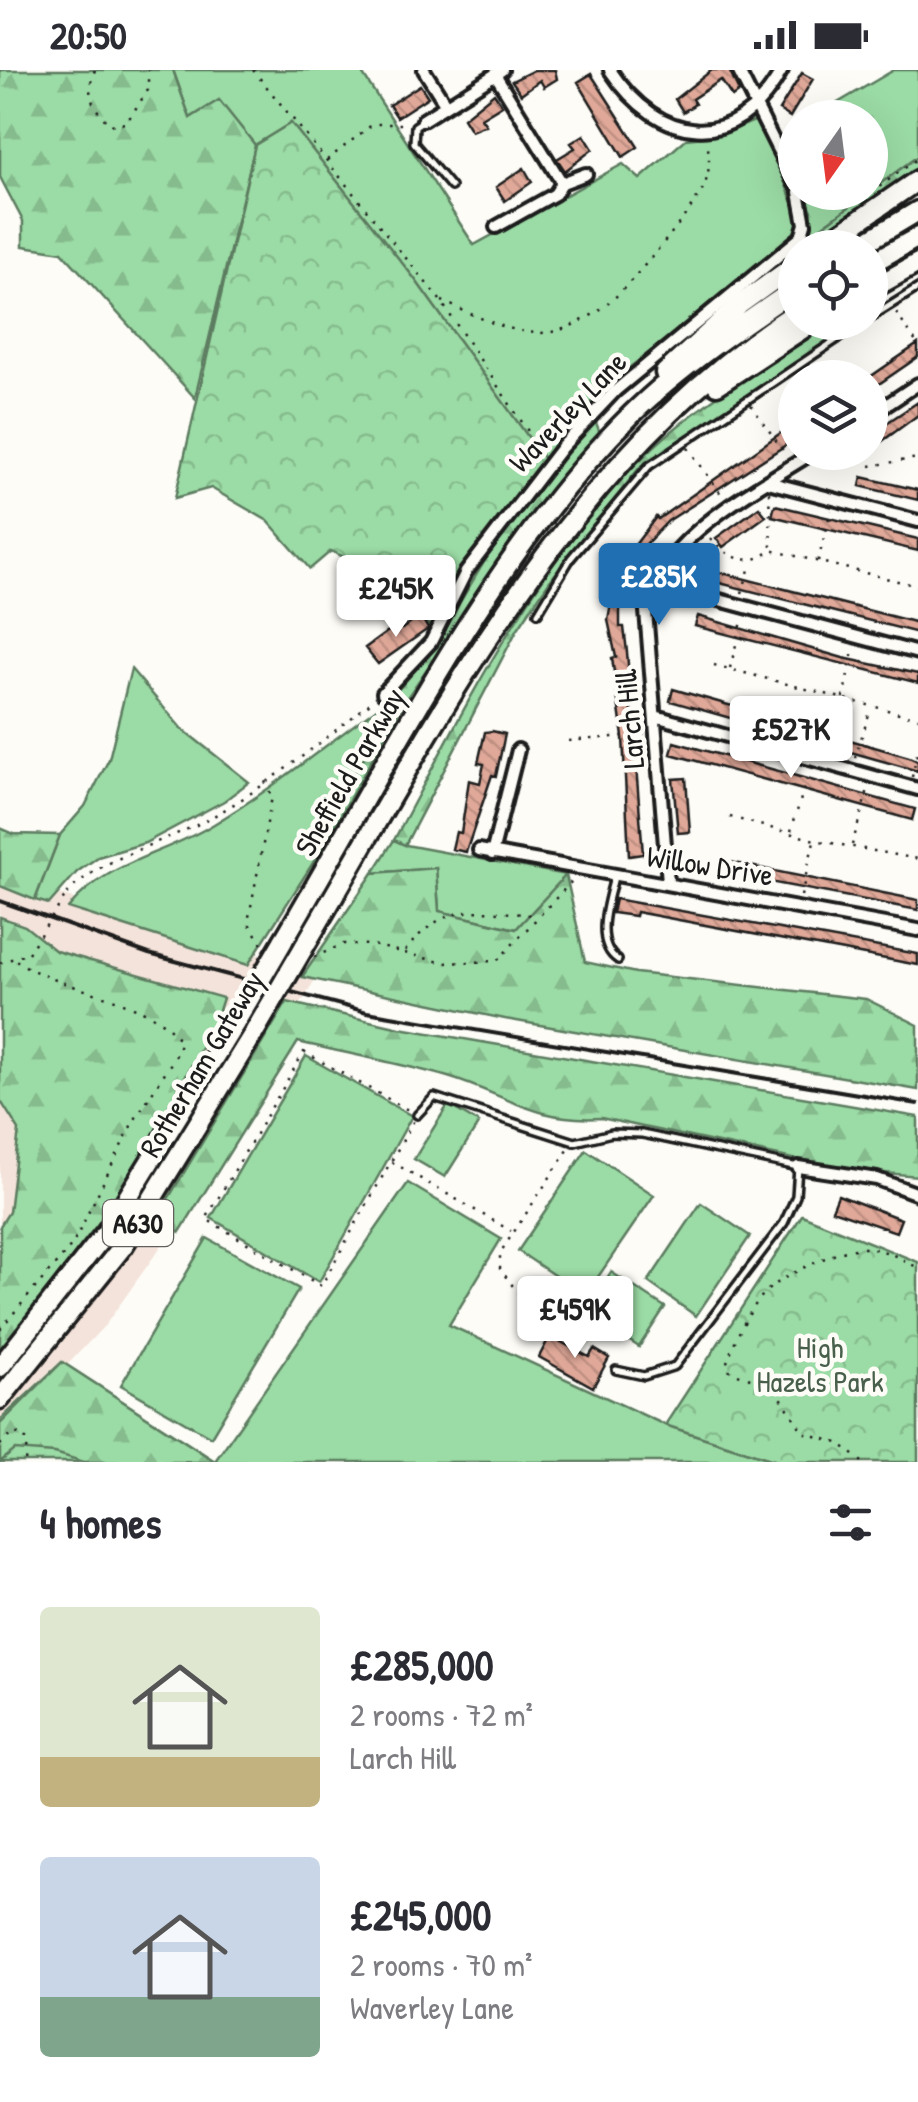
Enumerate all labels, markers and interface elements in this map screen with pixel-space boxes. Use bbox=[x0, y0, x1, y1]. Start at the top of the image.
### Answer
text: 20:50 bbox=[50, 9, 127, 61]
north arrow bbox=[778, 100, 888, 210]
map controls bbox=[778, 100, 888, 470]
button: locate bbox=[778, 230, 888, 340]
street label: Waverley Lane bbox=[500, 342, 635, 480]
button: layers bbox=[778, 360, 888, 470]
pin: £285K bbox=[589, 543, 729, 628]
text: £285K bbox=[621, 554, 697, 597]
pin: £245K bbox=[326, 555, 466, 640]
text: £245K bbox=[359, 566, 433, 609]
street label: Larch Hill bbox=[605, 667, 653, 770]
street label: Sheffield Parkway bbox=[285, 680, 413, 863]
pin: £527K bbox=[721, 696, 861, 781]
text: £527K bbox=[752, 707, 830, 750]
street label: Willow Drive bbox=[644, 835, 776, 895]
street label: Rotherham Gateway bbox=[130, 963, 273, 1164]
road number: A630 bbox=[103, 1200, 173, 1246]
pin: £459K bbox=[505, 1276, 645, 1361]
text: £459K bbox=[539, 1287, 611, 1330]
park label: High Hazels Park bbox=[756, 1327, 884, 1401]
text: 4 homes bbox=[40, 1494, 161, 1551]
icon: filters bbox=[823, 1495, 878, 1550]
text: £285,000 bbox=[350, 1636, 494, 1693]
icon: home bbox=[120, 1647, 240, 1767]
text: 2 rooms · 72 m² bbox=[350, 1693, 533, 1736]
text: Larch Hill bbox=[350, 1736, 456, 1779]
text: £245,000 bbox=[350, 1886, 491, 1943]
icon: home bbox=[120, 1897, 240, 2017]
text: 2 rooms · 70 m² bbox=[350, 1943, 532, 1986]
text: Waverley Lane bbox=[350, 1986, 514, 2029]

